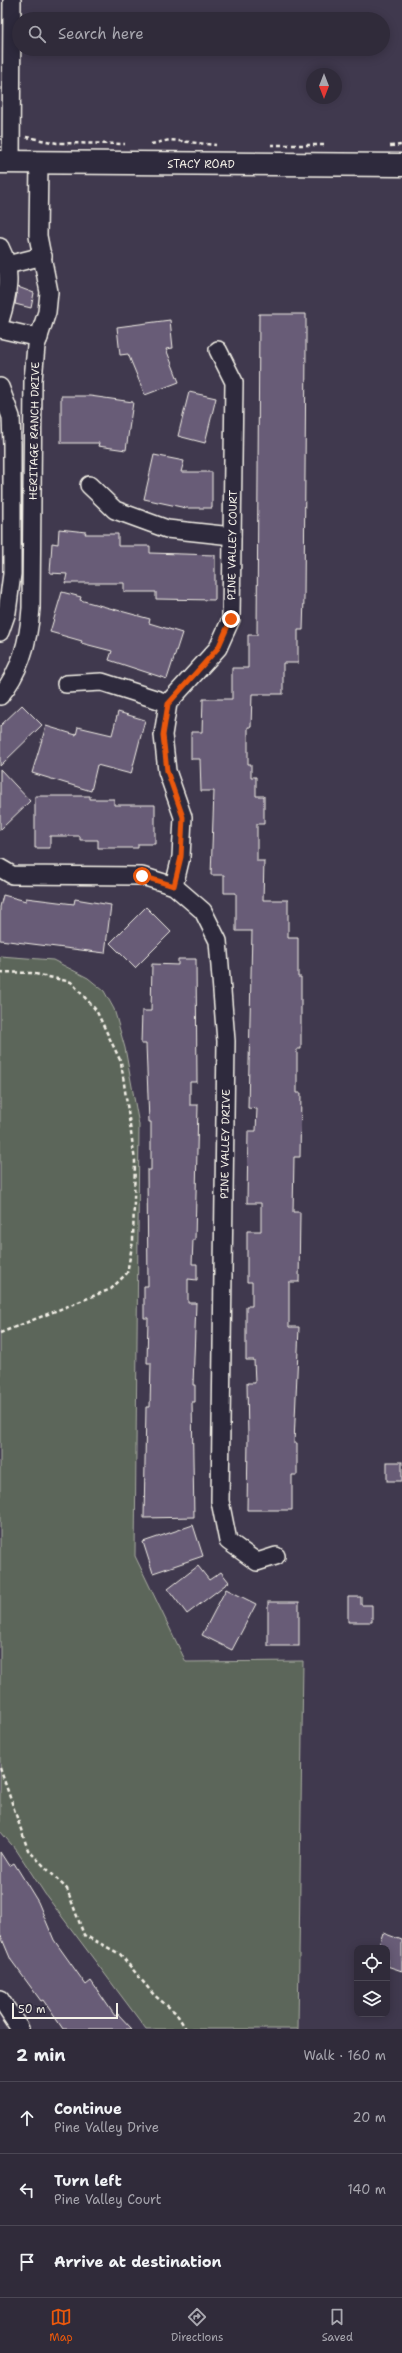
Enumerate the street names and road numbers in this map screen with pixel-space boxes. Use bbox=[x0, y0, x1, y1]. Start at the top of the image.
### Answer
street label: STACY ROAD bbox=[167, 157, 235, 172]
street label: HERITAGE RANCH DRIVE bbox=[26, 361, 43, 500]
street label: PINE VALLEY COURT bbox=[224, 489, 241, 600]
street label: PINE VALLEY DRIVE bbox=[217, 1089, 234, 1199]

